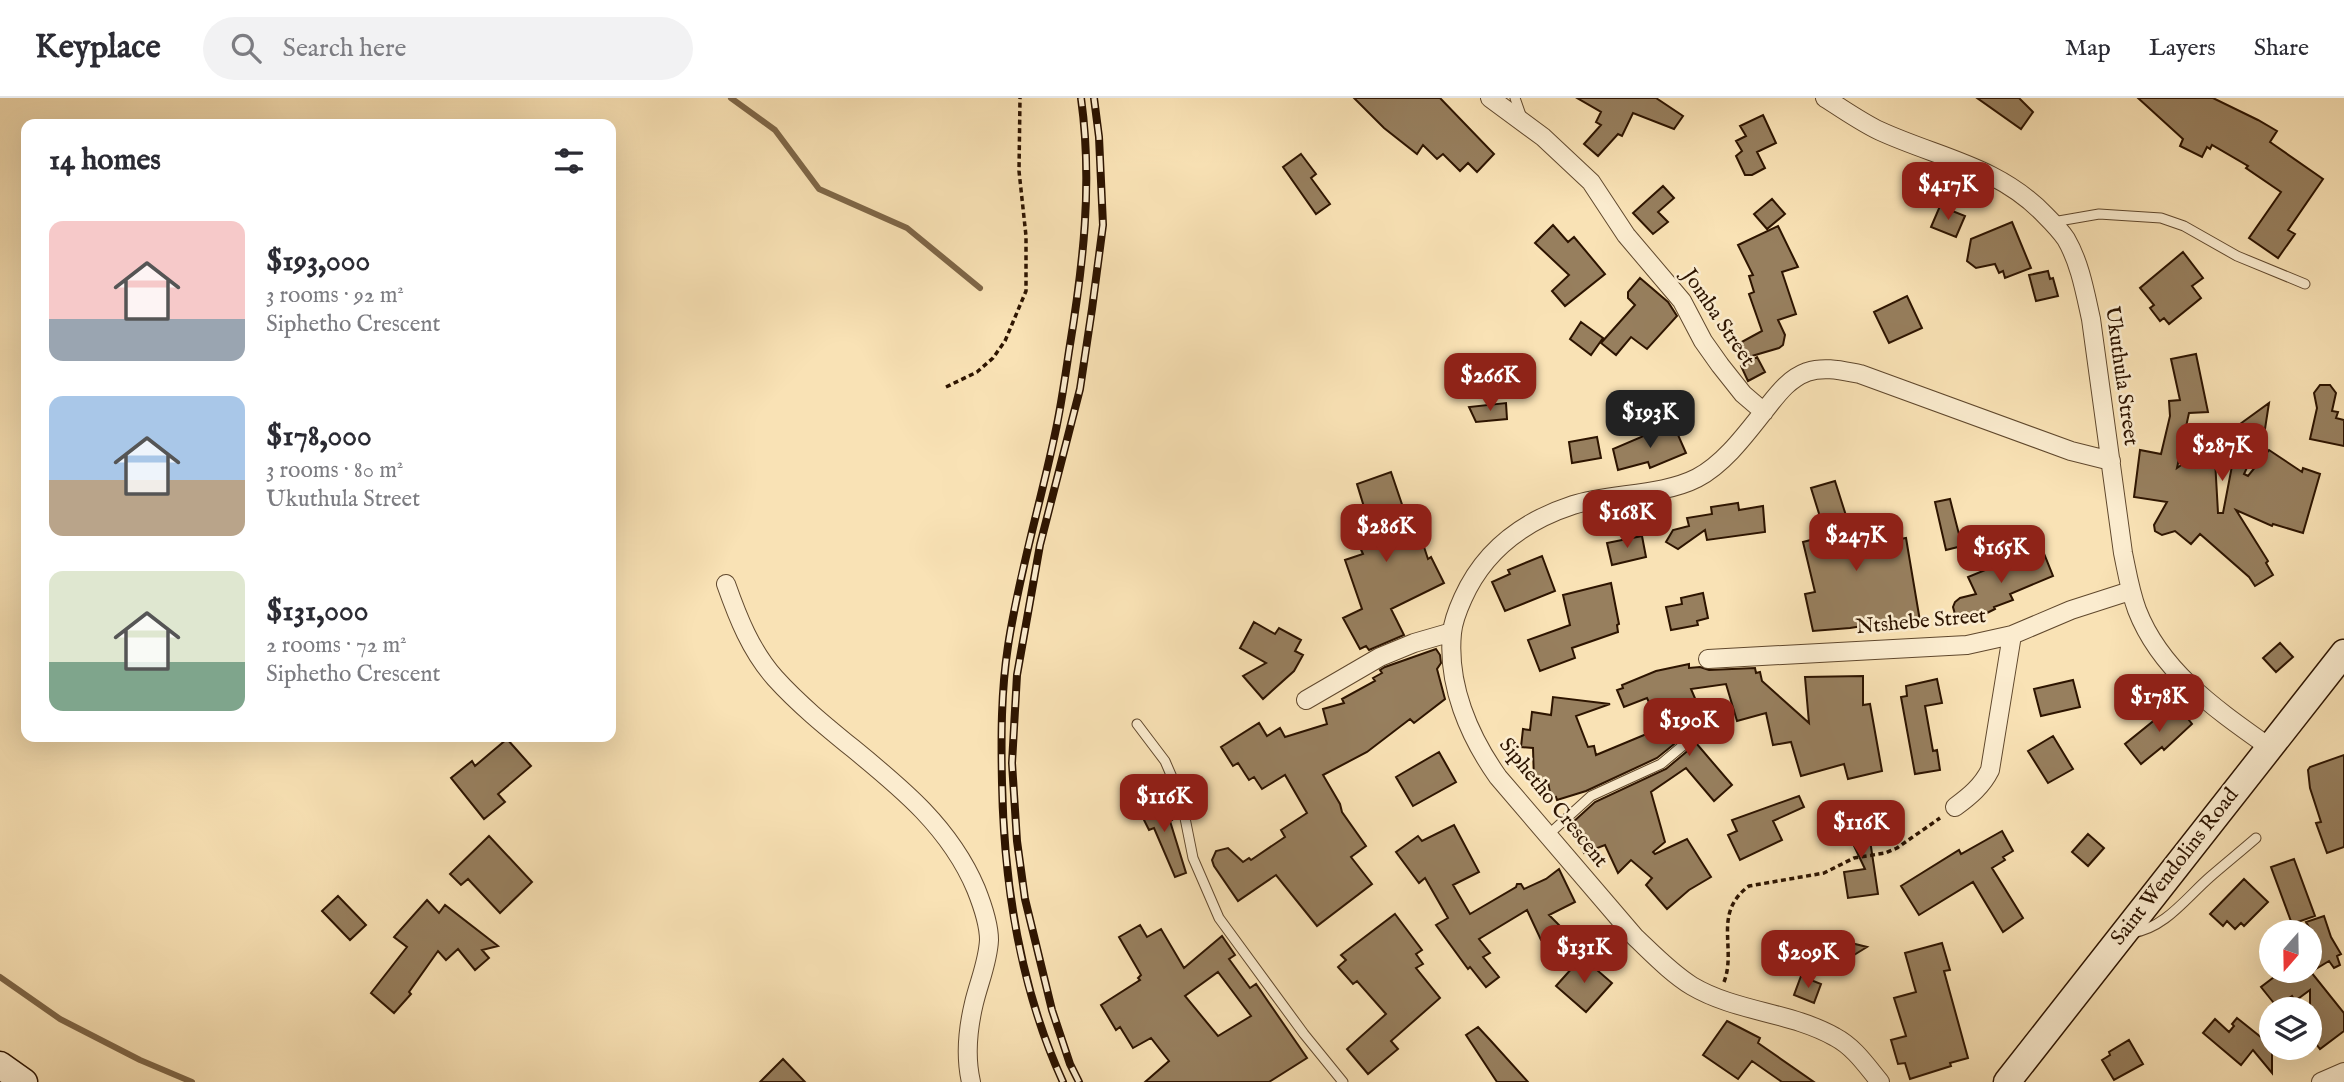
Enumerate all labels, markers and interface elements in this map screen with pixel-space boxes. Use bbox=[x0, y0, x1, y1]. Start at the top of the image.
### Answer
search box bbox=[203, 17, 693, 80]
text: Keyplace bbox=[35, 27, 161, 69]
icon: search bbox=[227, 29, 265, 67]
text: Search here bbox=[283, 32, 407, 65]
text: Map bbox=[2065, 33, 2111, 64]
text: Layers bbox=[2149, 33, 2216, 64]
text: Share bbox=[2254, 33, 2309, 64]
text: 14 homes bbox=[49, 142, 161, 180]
icon: filters bbox=[550, 142, 588, 180]
pin: $417K bbox=[1899, 162, 1997, 222]
text: $417K bbox=[1918, 170, 1978, 199]
text: $193,000 bbox=[266, 243, 370, 281]
icon: home bbox=[105, 249, 189, 333]
street label: Jomba Street bbox=[1674, 262, 1761, 372]
text: 3 rooms · 92 m² bbox=[266, 281, 404, 310]
street label: Ukuthula Street bbox=[2098, 304, 2144, 448]
text: Siphetho Crescent bbox=[266, 310, 440, 339]
pin: $266K bbox=[1441, 354, 1539, 413]
text: $266K bbox=[1460, 361, 1520, 390]
pin: $193K bbox=[1601, 390, 1699, 450]
text: $193K bbox=[1622, 398, 1678, 427]
text: $178,000 bbox=[266, 418, 372, 456]
icon: home bbox=[105, 424, 189, 508]
pin: $287K bbox=[2173, 424, 2271, 483]
text: $287K bbox=[2192, 431, 2252, 460]
text: 3 rooms · 80 m² bbox=[266, 456, 403, 485]
text: Ukuthula Street bbox=[266, 485, 420, 514]
pin: $168K bbox=[1578, 490, 1676, 550]
text: $168K bbox=[1599, 498, 1655, 527]
pin: $286K bbox=[1337, 504, 1435, 564]
text: $286K bbox=[1357, 512, 1415, 541]
pin: $247K bbox=[1807, 514, 1905, 573]
text: $247K bbox=[1825, 521, 1887, 550]
pin: $165K bbox=[1952, 526, 2050, 585]
text: $165K bbox=[1973, 533, 2029, 562]
text: $131,000 bbox=[266, 593, 368, 631]
icon: home bbox=[105, 599, 189, 683]
street label: Ntshebe Street bbox=[1855, 603, 1987, 641]
text: 2 rooms · 72 m² bbox=[266, 631, 407, 660]
text: Siphetho Crescent bbox=[266, 660, 440, 689]
pin: $178K bbox=[2110, 674, 2208, 734]
text: $178K bbox=[2130, 682, 2188, 711]
pin: $190K bbox=[1640, 698, 1738, 758]
text: $190K bbox=[1659, 706, 1719, 735]
street label: Siphetho Crescent bbox=[1492, 733, 1614, 873]
pin: $116K bbox=[1115, 774, 1213, 834]
text: $116K bbox=[1136, 782, 1192, 811]
street label: Saint Wendolins Road bbox=[2105, 782, 2245, 951]
pin: $116K bbox=[1812, 800, 1910, 860]
text: $116K bbox=[1833, 808, 1889, 837]
north arrow bbox=[2259, 920, 2322, 984]
map controls bbox=[2259, 920, 2322, 1060]
pin: $131K bbox=[1535, 926, 1633, 985]
pin: $209K bbox=[1759, 930, 1857, 990]
text: $131K bbox=[1556, 933, 1612, 962]
text: $209K bbox=[1777, 938, 1839, 967]
button: layers bbox=[2259, 997, 2322, 1060]

